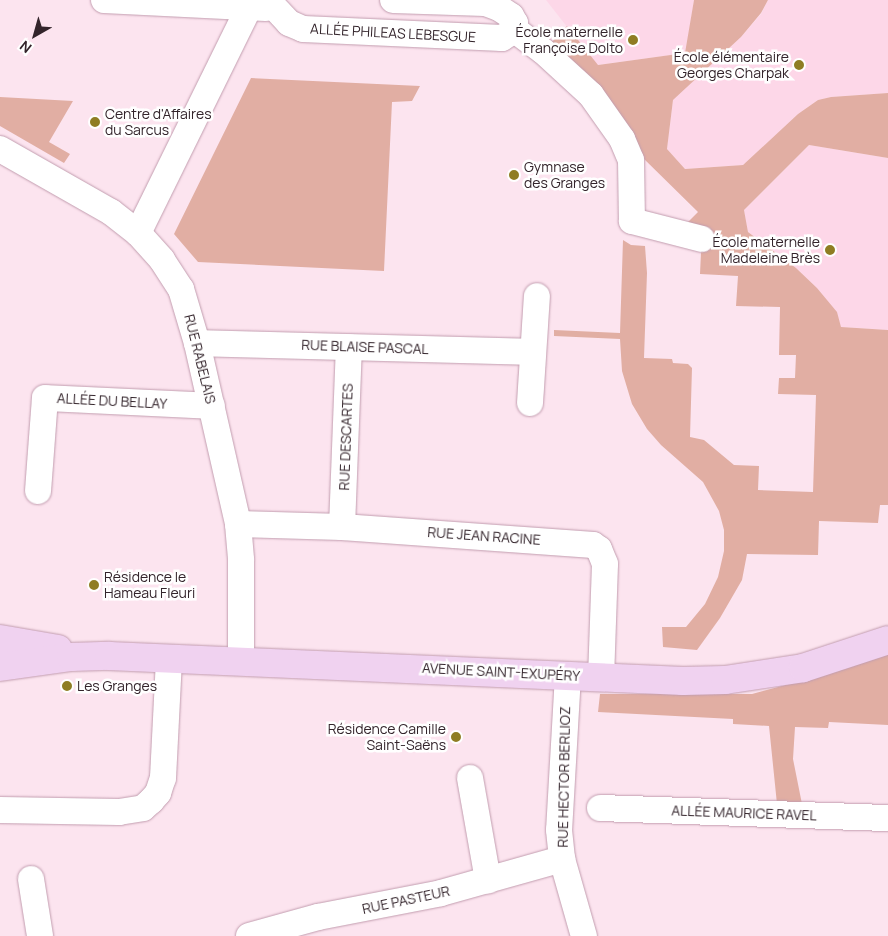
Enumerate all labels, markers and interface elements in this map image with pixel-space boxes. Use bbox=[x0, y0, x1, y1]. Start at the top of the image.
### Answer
north arrow bbox=[10, 10, 60, 60]
street label: ALLÉE PHILEAS LEBESGUE bbox=[310, 20, 476, 46]
place label: École maternelle Françoise Dolto bbox=[516, 24, 623, 56]
marker: École maternelle Françoise Dolto bbox=[627, 34, 639, 46]
text: N bbox=[16, 37, 35, 58]
place label: École élémentaire Georges Charpak bbox=[674, 49, 789, 82]
marker: École élémentaire Georges Charpak bbox=[793, 59, 805, 71]
place label: Centre d'Affaires du Sarcus bbox=[105, 106, 211, 138]
marker: Centre d'Affaires du Sarcus bbox=[89, 116, 101, 128]
place label: Gymnase des Granges bbox=[524, 159, 605, 192]
marker: Gymnase des Granges bbox=[508, 169, 520, 181]
place label: École maternelle Madeleine Brès bbox=[713, 234, 820, 266]
marker: École maternelle Madeleine Brès bbox=[824, 244, 836, 256]
street label: RUE RABELAIS bbox=[181, 313, 219, 405]
street label: RUE BLAISE PASCAL bbox=[301, 336, 429, 358]
street label: RUE DESCARTES bbox=[336, 383, 356, 491]
street label: ALLÉE DU BELLAY bbox=[56, 390, 168, 412]
street label: RUE JEAN RACINE bbox=[427, 524, 541, 548]
place label: Résidence le Hameau Fleuri bbox=[104, 569, 195, 602]
marker: Résidence le Hameau Fleuri bbox=[88, 579, 100, 591]
street label: AVENUE SAINT-EXUPÉRY bbox=[422, 659, 580, 685]
place label: Les Granges bbox=[77, 678, 157, 694]
marker: Les Granges bbox=[61, 680, 73, 692]
street label: RUE HECTOR BERLIOZ bbox=[554, 706, 574, 848]
place label: Résidence Camille Saint-Saëns bbox=[328, 721, 446, 754]
marker: Résidence Camille Saint-Saëns bbox=[450, 731, 462, 743]
street label: ALLÉE MAURICE RAVEL bbox=[671, 802, 817, 824]
street label: RUE PASTEUR bbox=[361, 882, 451, 918]

